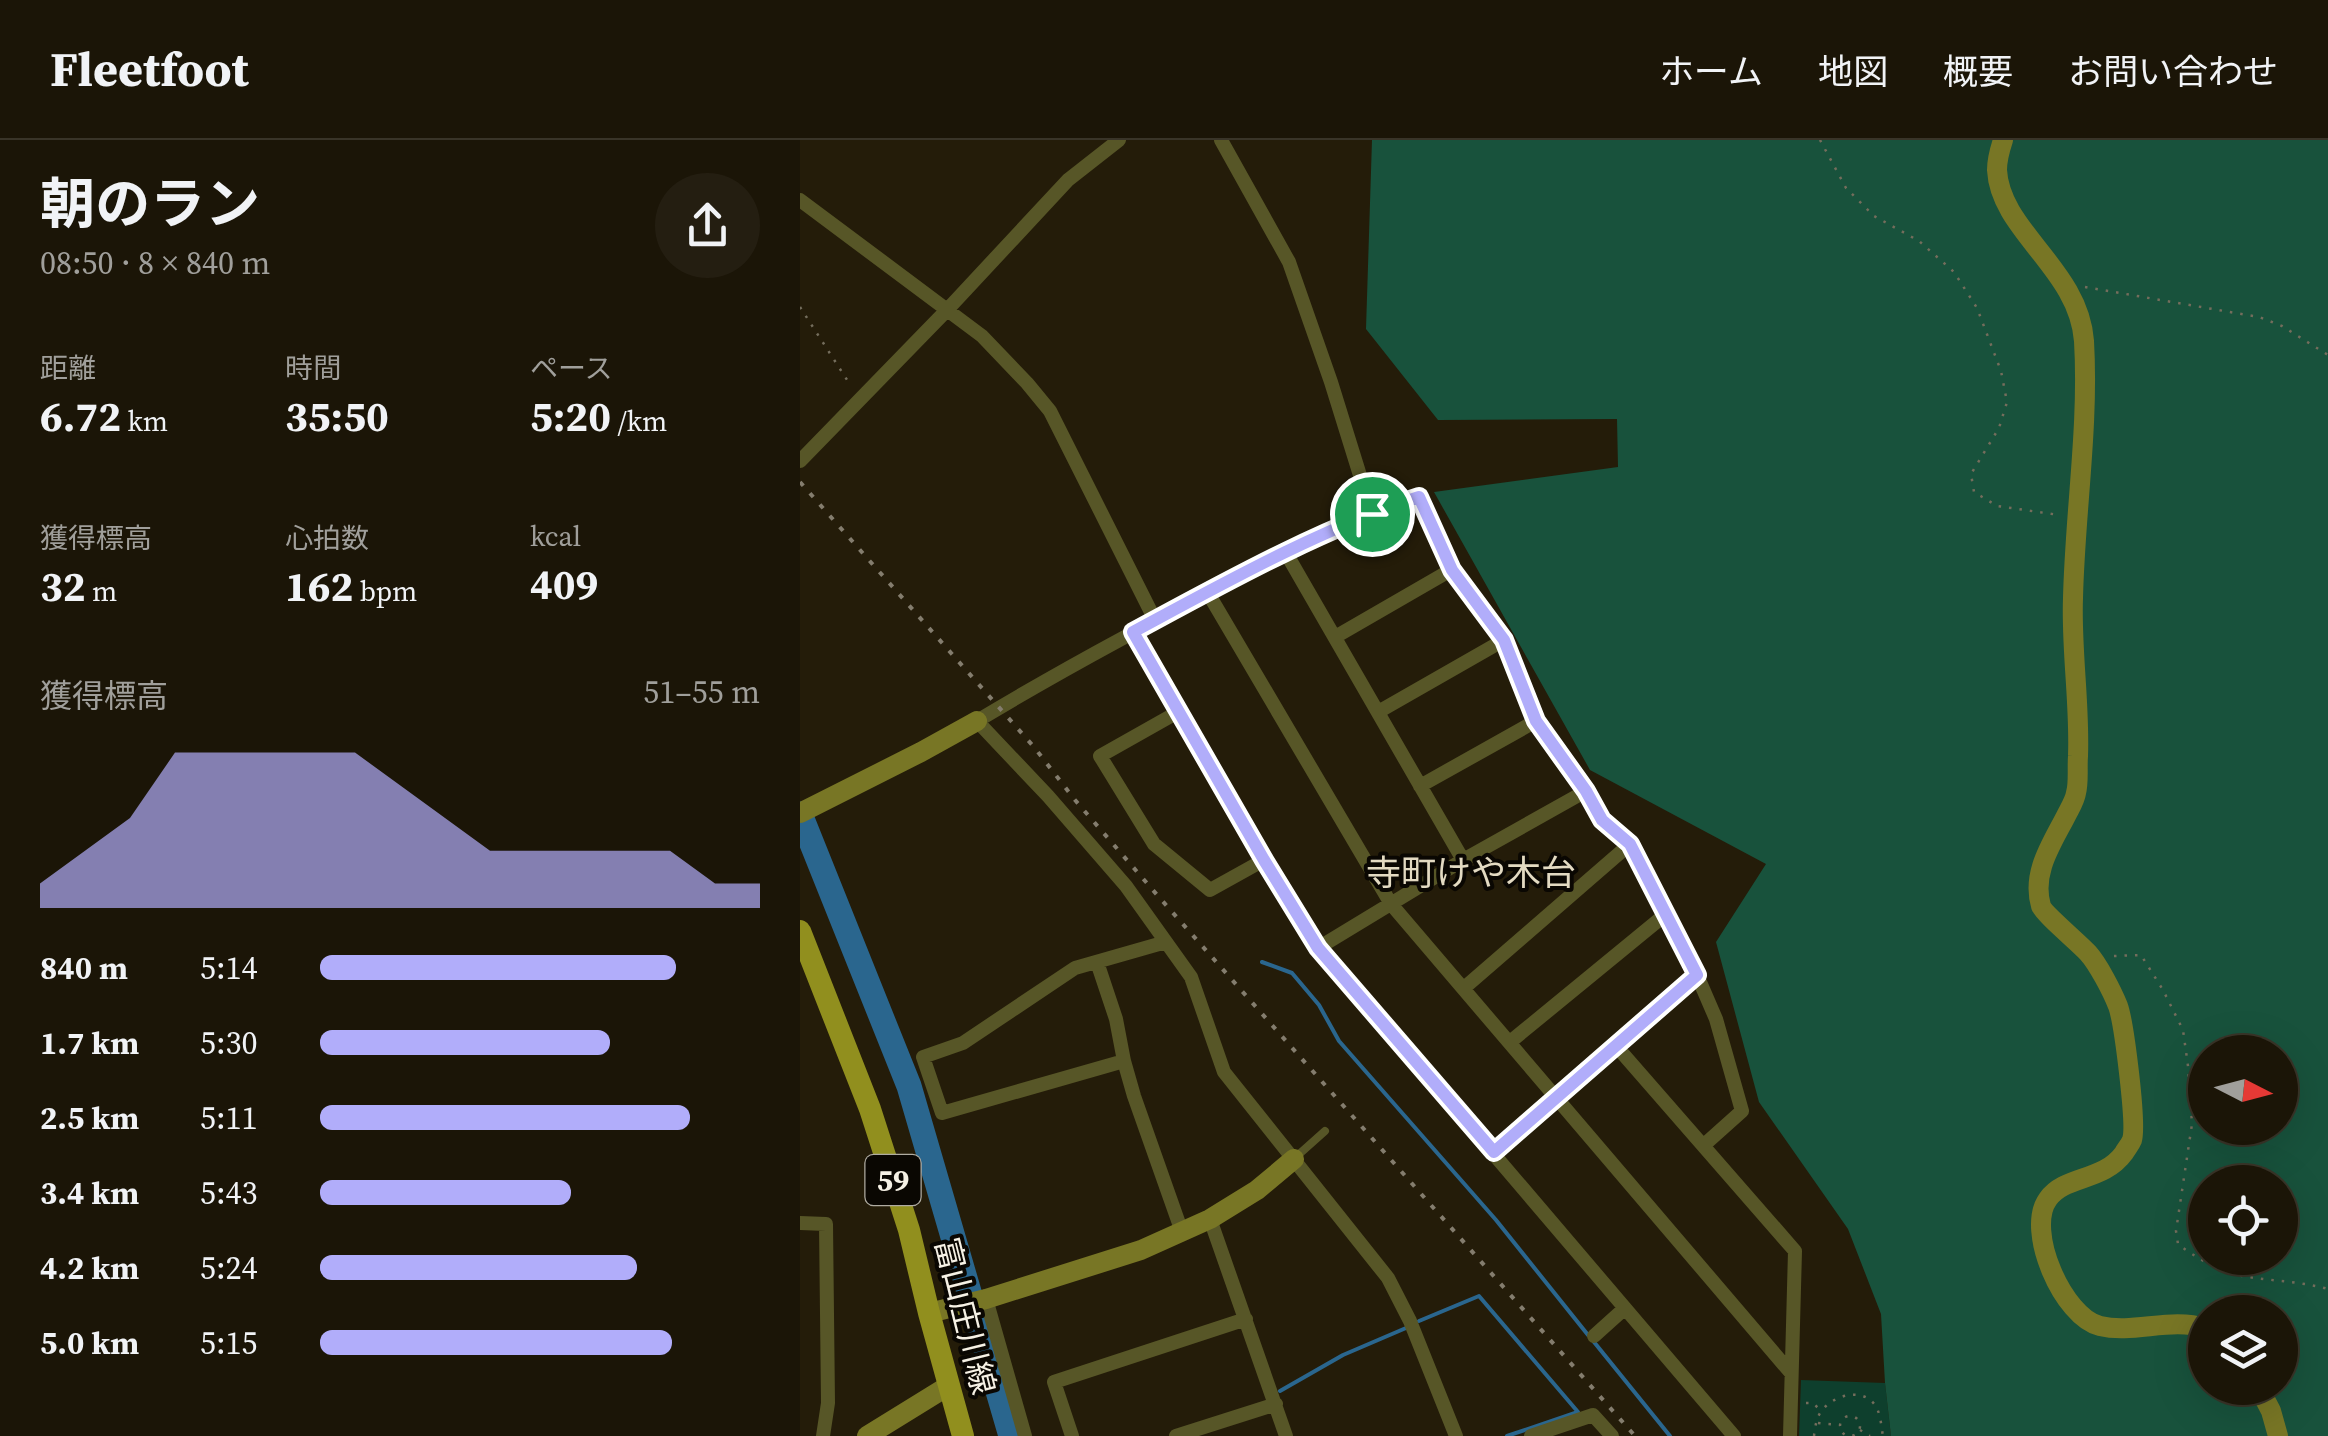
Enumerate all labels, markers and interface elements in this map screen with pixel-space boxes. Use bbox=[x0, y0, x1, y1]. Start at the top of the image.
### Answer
text: Fleetfoot bbox=[50, 36, 249, 102]
text: ホーム bbox=[1659, 48, 1763, 96]
text: 地図 bbox=[1818, 48, 1888, 96]
text: 概要 bbox=[1943, 48, 2013, 96]
text: お問い合わせ bbox=[2068, 48, 2278, 96]
text: 朝のラン bbox=[40, 166, 260, 241]
button: share bbox=[655, 173, 760, 278]
text: 08:50 · 8 × 840 m bbox=[40, 241, 270, 285]
text: 距離 bbox=[40, 349, 96, 387]
text: 時間 bbox=[285, 349, 341, 387]
text: ペース bbox=[530, 349, 613, 387]
text: 6.72 bbox=[40, 387, 121, 445]
text: 35:50 bbox=[285, 387, 389, 445]
text: 5:20 bbox=[530, 387, 611, 445]
text: km bbox=[121, 402, 168, 440]
text: /km bbox=[611, 402, 667, 440]
pin bbox=[1330, 472, 1415, 557]
icon: arrive bbox=[1345, 487, 1400, 542]
text: kcal bbox=[530, 517, 581, 555]
text: 獲得標高 bbox=[40, 519, 152, 557]
text: 心拍数 bbox=[285, 519, 369, 557]
text: 409 bbox=[530, 555, 598, 613]
text: 32 bbox=[40, 557, 86, 615]
text: 162 bbox=[285, 557, 353, 615]
text: m bbox=[86, 572, 117, 610]
text: bpm bbox=[353, 572, 417, 610]
text: 51–55 m bbox=[643, 670, 760, 714]
text: 獲得標高 bbox=[40, 674, 168, 718]
district label: 寺町けや木台 bbox=[1366, 849, 1576, 897]
text: 840 m bbox=[40, 946, 128, 990]
text: 5:14 bbox=[200, 946, 258, 990]
text: 1.7 km bbox=[40, 1021, 139, 1065]
text: 5:30 bbox=[200, 1021, 258, 1065]
north arrow bbox=[2188, 1035, 2298, 1145]
map controls bbox=[2188, 1035, 2298, 1405]
text: 2.5 km bbox=[40, 1096, 139, 1140]
text: 5:11 bbox=[200, 1096, 258, 1140]
road number: 59 bbox=[866, 1155, 920, 1205]
button: locate bbox=[2188, 1165, 2298, 1275]
text: 3.4 km bbox=[40, 1171, 139, 1215]
text: 5:43 bbox=[200, 1171, 258, 1215]
street label: 富山庄川線 bbox=[924, 1233, 1006, 1399]
text: 4.2 km bbox=[40, 1246, 139, 1290]
text: 5:24 bbox=[200, 1246, 258, 1290]
button: layers bbox=[2188, 1295, 2298, 1405]
text: 5.0 km bbox=[40, 1321, 139, 1365]
text: 5:15 bbox=[200, 1321, 258, 1365]

